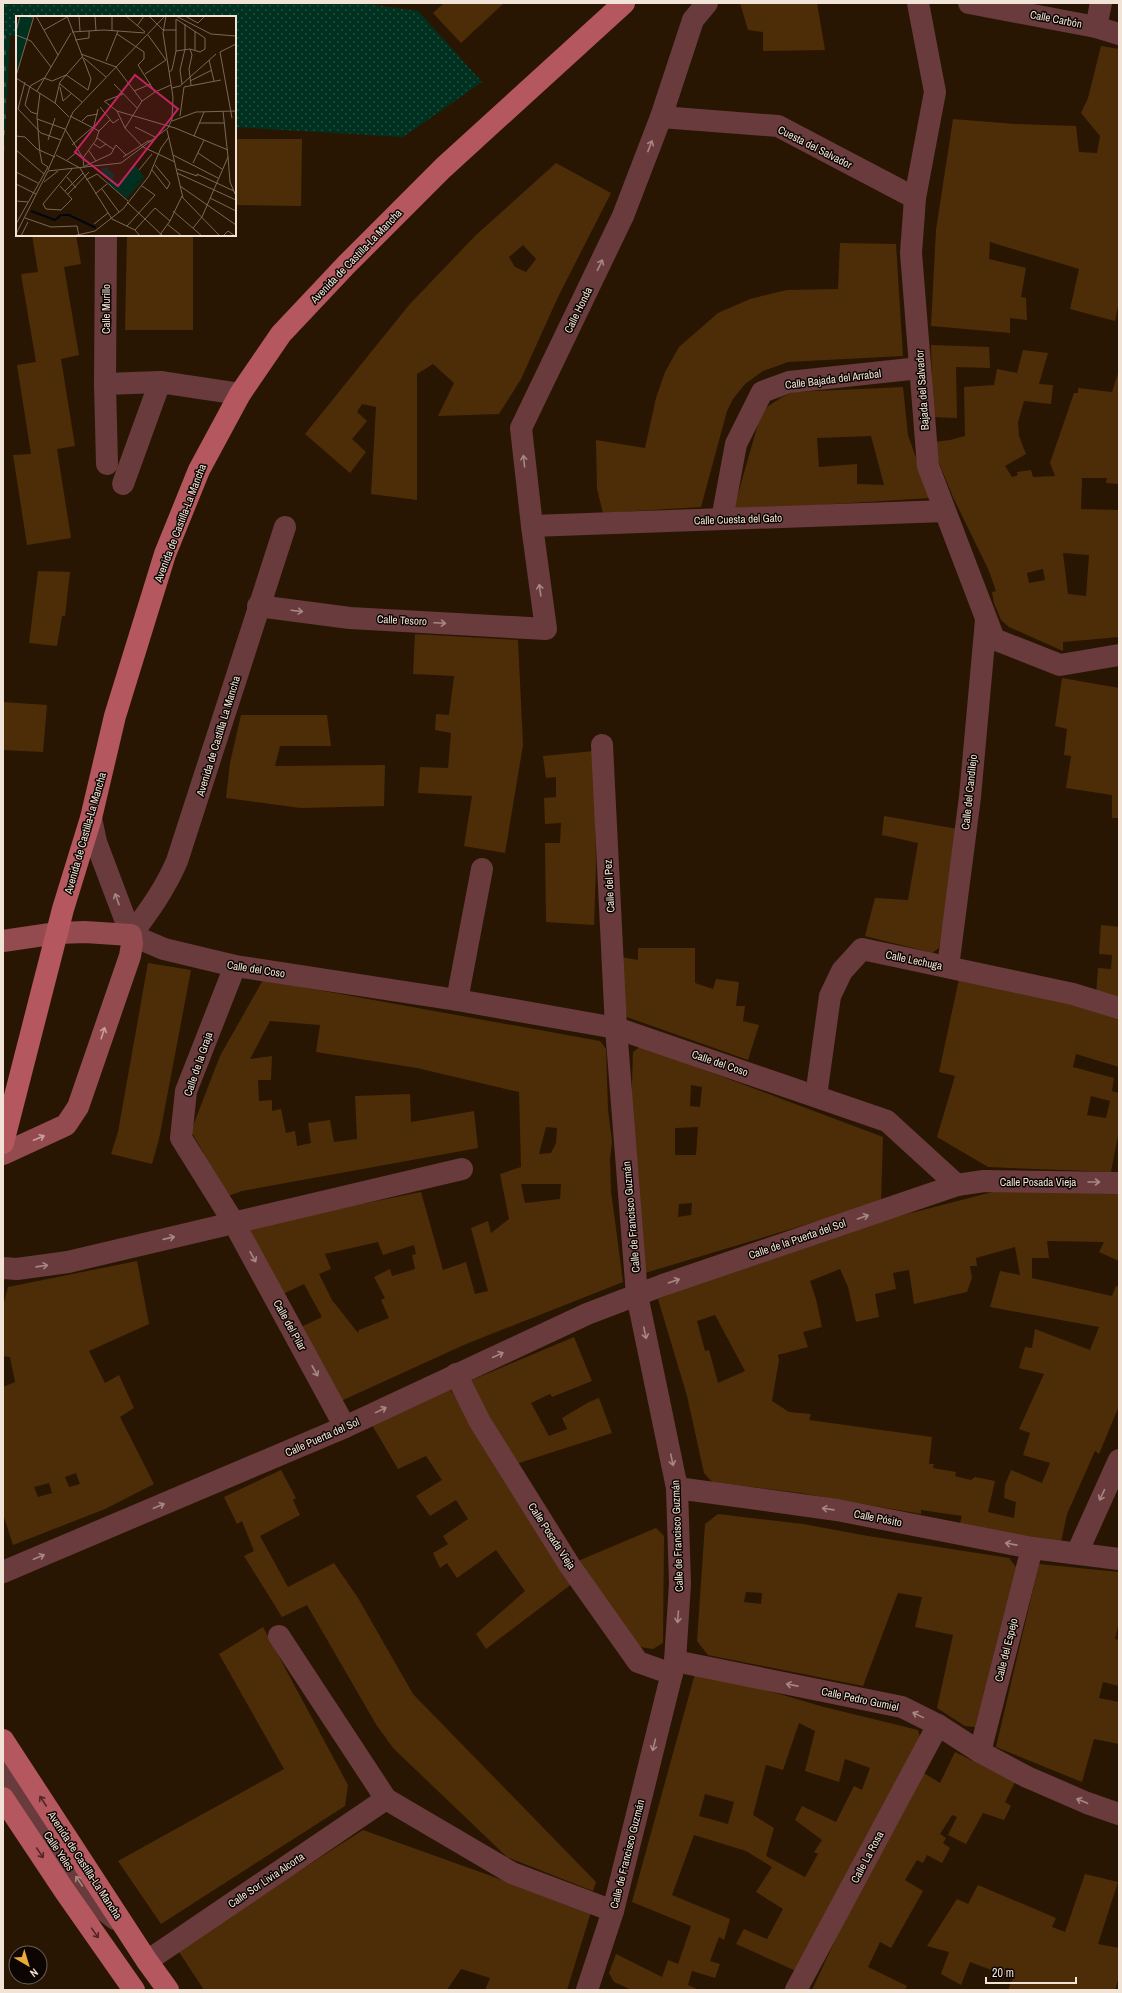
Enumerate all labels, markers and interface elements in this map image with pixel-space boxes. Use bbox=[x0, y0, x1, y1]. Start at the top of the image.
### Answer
street label: Calle Carbón bbox=[1029, 7, 1083, 31]
inset map bbox=[16, 16, 236, 236]
street label: Cuesta del Salvador bbox=[776, 122, 854, 172]
one-way arrow bbox=[647, 140, 655, 152]
street label: Avenida de Castilla-La Mancha bbox=[307, 206, 405, 307]
one-way arrow bbox=[596, 260, 604, 272]
street label: Calle Murillo bbox=[99, 284, 113, 334]
street label: Calle Honda bbox=[561, 285, 595, 335]
street label: Bajada del Salvador bbox=[912, 349, 932, 431]
street label: Calle Bajada del Arrabal bbox=[784, 366, 882, 392]
one-way arrow bbox=[520, 455, 528, 468]
street label: Avenida de Castilla-La Mancha bbox=[151, 462, 209, 585]
street label: Calle Cuesta del Gato bbox=[694, 510, 782, 528]
one-way arrow bbox=[536, 584, 544, 597]
one-way arrow bbox=[290, 607, 303, 615]
street label: Calle Tesoro bbox=[377, 612, 427, 628]
one-way arrow bbox=[433, 619, 446, 626]
street label: Avenida de Castilla La Mancha bbox=[193, 674, 243, 799]
street label: Calle del Candilejo bbox=[958, 754, 980, 830]
street label: Avenida de Castilla-La Mancha bbox=[61, 771, 109, 896]
street label: Calle del Pez bbox=[601, 859, 617, 913]
one-way arrow bbox=[113, 893, 121, 905]
street label: Calle Lechuga bbox=[884, 947, 944, 973]
street label: Calle del Coso bbox=[226, 957, 286, 981]
one-way arrow bbox=[99, 1027, 107, 1039]
street label: Calle de la Graja bbox=[180, 1030, 216, 1098]
street label: Calle del Coso bbox=[690, 1047, 750, 1079]
one-way arrow bbox=[32, 1134, 44, 1142]
street label: Calle de Francisco Guzmán bbox=[619, 1161, 643, 1273]
street label: Calle Posada Vieja bbox=[1000, 1175, 1076, 1189]
one-way arrow bbox=[1087, 1178, 1100, 1186]
one-way arrow bbox=[857, 1212, 869, 1220]
street label: Calle de la Puerta del Sol bbox=[747, 1216, 847, 1262]
one-way arrow bbox=[162, 1234, 175, 1242]
one-way arrow bbox=[249, 1251, 257, 1263]
one-way arrow bbox=[35, 1262, 48, 1270]
one-way arrow bbox=[667, 1277, 680, 1284]
street label: Calle del Pilar bbox=[270, 1297, 310, 1353]
one-way arrow bbox=[642, 1326, 650, 1339]
one-way arrow bbox=[492, 1351, 504, 1358]
one-way arrow bbox=[311, 1365, 319, 1377]
one-way arrow bbox=[374, 1406, 386, 1413]
street label: Calle Puerta del Sol bbox=[283, 1414, 361, 1460]
one-way arrow bbox=[668, 1453, 676, 1466]
street label: Calle de Francisco Guzmán bbox=[668, 1480, 686, 1592]
one-way arrow bbox=[1098, 1489, 1105, 1501]
street label: Calle Posada Vieja bbox=[525, 1500, 579, 1572]
one-way arrow bbox=[152, 1502, 164, 1509]
one-way arrow bbox=[822, 1505, 835, 1513]
street label: Calle Pósito bbox=[853, 1506, 903, 1530]
one-way arrow bbox=[1005, 1539, 1018, 1547]
one-way arrow bbox=[32, 1552, 44, 1560]
one-way arrow bbox=[674, 1610, 681, 1623]
street label: Calle del Espejo bbox=[991, 1617, 1021, 1683]
one-way arrow bbox=[786, 1680, 799, 1688]
street label: Calle Pedro Gumiel bbox=[820, 1684, 900, 1714]
one-way arrow bbox=[912, 1711, 924, 1718]
one-way arrow bbox=[650, 1738, 657, 1751]
one-way arrow bbox=[39, 1796, 47, 1807]
one-way arrow bbox=[1077, 1797, 1089, 1805]
street label: Calle de Francisco Guzmán bbox=[607, 1798, 647, 1910]
street label: Avenida de Castilla-La Mancha bbox=[44, 1808, 125, 1922]
street label: Calle Yeles bbox=[41, 1829, 78, 1874]
street label: Calle La Rosa bbox=[848, 1829, 886, 1885]
one-way arrow bbox=[36, 1848, 44, 1859]
street label: Calle Sor Livia Alcorta bbox=[225, 1849, 307, 1911]
one-way arrow bbox=[74, 1875, 83, 1886]
one-way arrow bbox=[91, 1927, 99, 1938]
north arrow bbox=[8, 1945, 48, 1985]
scale bar bbox=[986, 1959, 1076, 1985]
text: N bbox=[27, 1965, 41, 1980]
text: 20 m bbox=[992, 1965, 1014, 1981]

